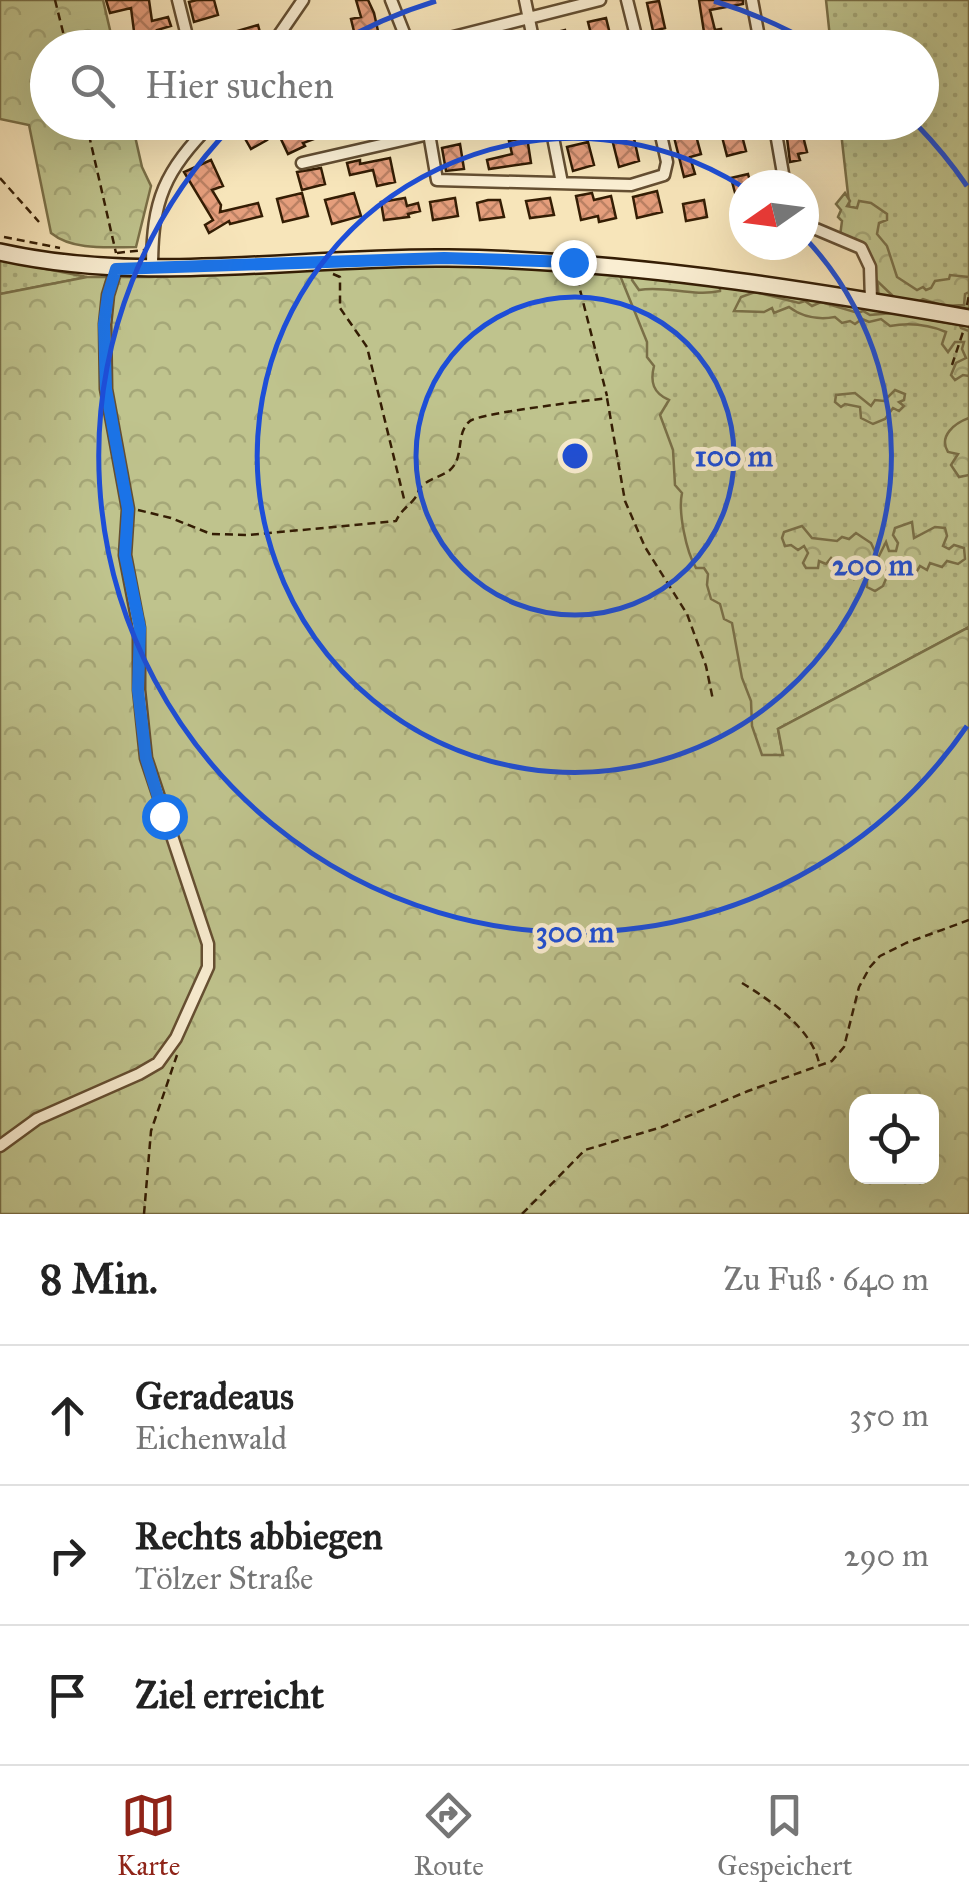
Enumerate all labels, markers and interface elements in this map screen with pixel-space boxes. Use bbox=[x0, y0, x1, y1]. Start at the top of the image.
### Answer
search box bbox=[30, 30, 939, 140]
icon: search bbox=[65, 58, 120, 113]
text: Hier suchen bbox=[145, 62, 334, 108]
north arrow bbox=[729, 170, 819, 260]
route end bbox=[551, 240, 597, 286]
centre of rings bbox=[557, 438, 593, 474]
text: 100 m bbox=[695, 438, 774, 474]
text: 200 m bbox=[832, 547, 914, 583]
route start bbox=[142, 794, 188, 840]
text: 300 m bbox=[536, 914, 615, 950]
map controls bbox=[849, 1094, 939, 1184]
button: locate bbox=[849, 1094, 939, 1184]
text: 8 Min. bbox=[40, 1253, 158, 1305]
text: Zu Fuß · 640 m bbox=[723, 1260, 929, 1299]
text: Geradeaus bbox=[135, 1373, 294, 1419]
icon: ahead bbox=[40, 1388, 95, 1443]
text: 350 m bbox=[849, 1396, 929, 1435]
text: Eichenwald bbox=[135, 1419, 287, 1458]
text: Rechts abbiegen bbox=[135, 1513, 383, 1559]
icon: right bbox=[40, 1528, 95, 1583]
text: 290 m bbox=[844, 1536, 929, 1575]
text: Tölzer Straße bbox=[135, 1559, 313, 1598]
icon: arrive bbox=[40, 1668, 95, 1723]
text: Ziel erreicht bbox=[135, 1672, 324, 1718]
tab: Karte bbox=[117, 1788, 180, 1883]
tab: Route bbox=[414, 1788, 484, 1883]
tab: Gespeichert bbox=[717, 1788, 852, 1883]

